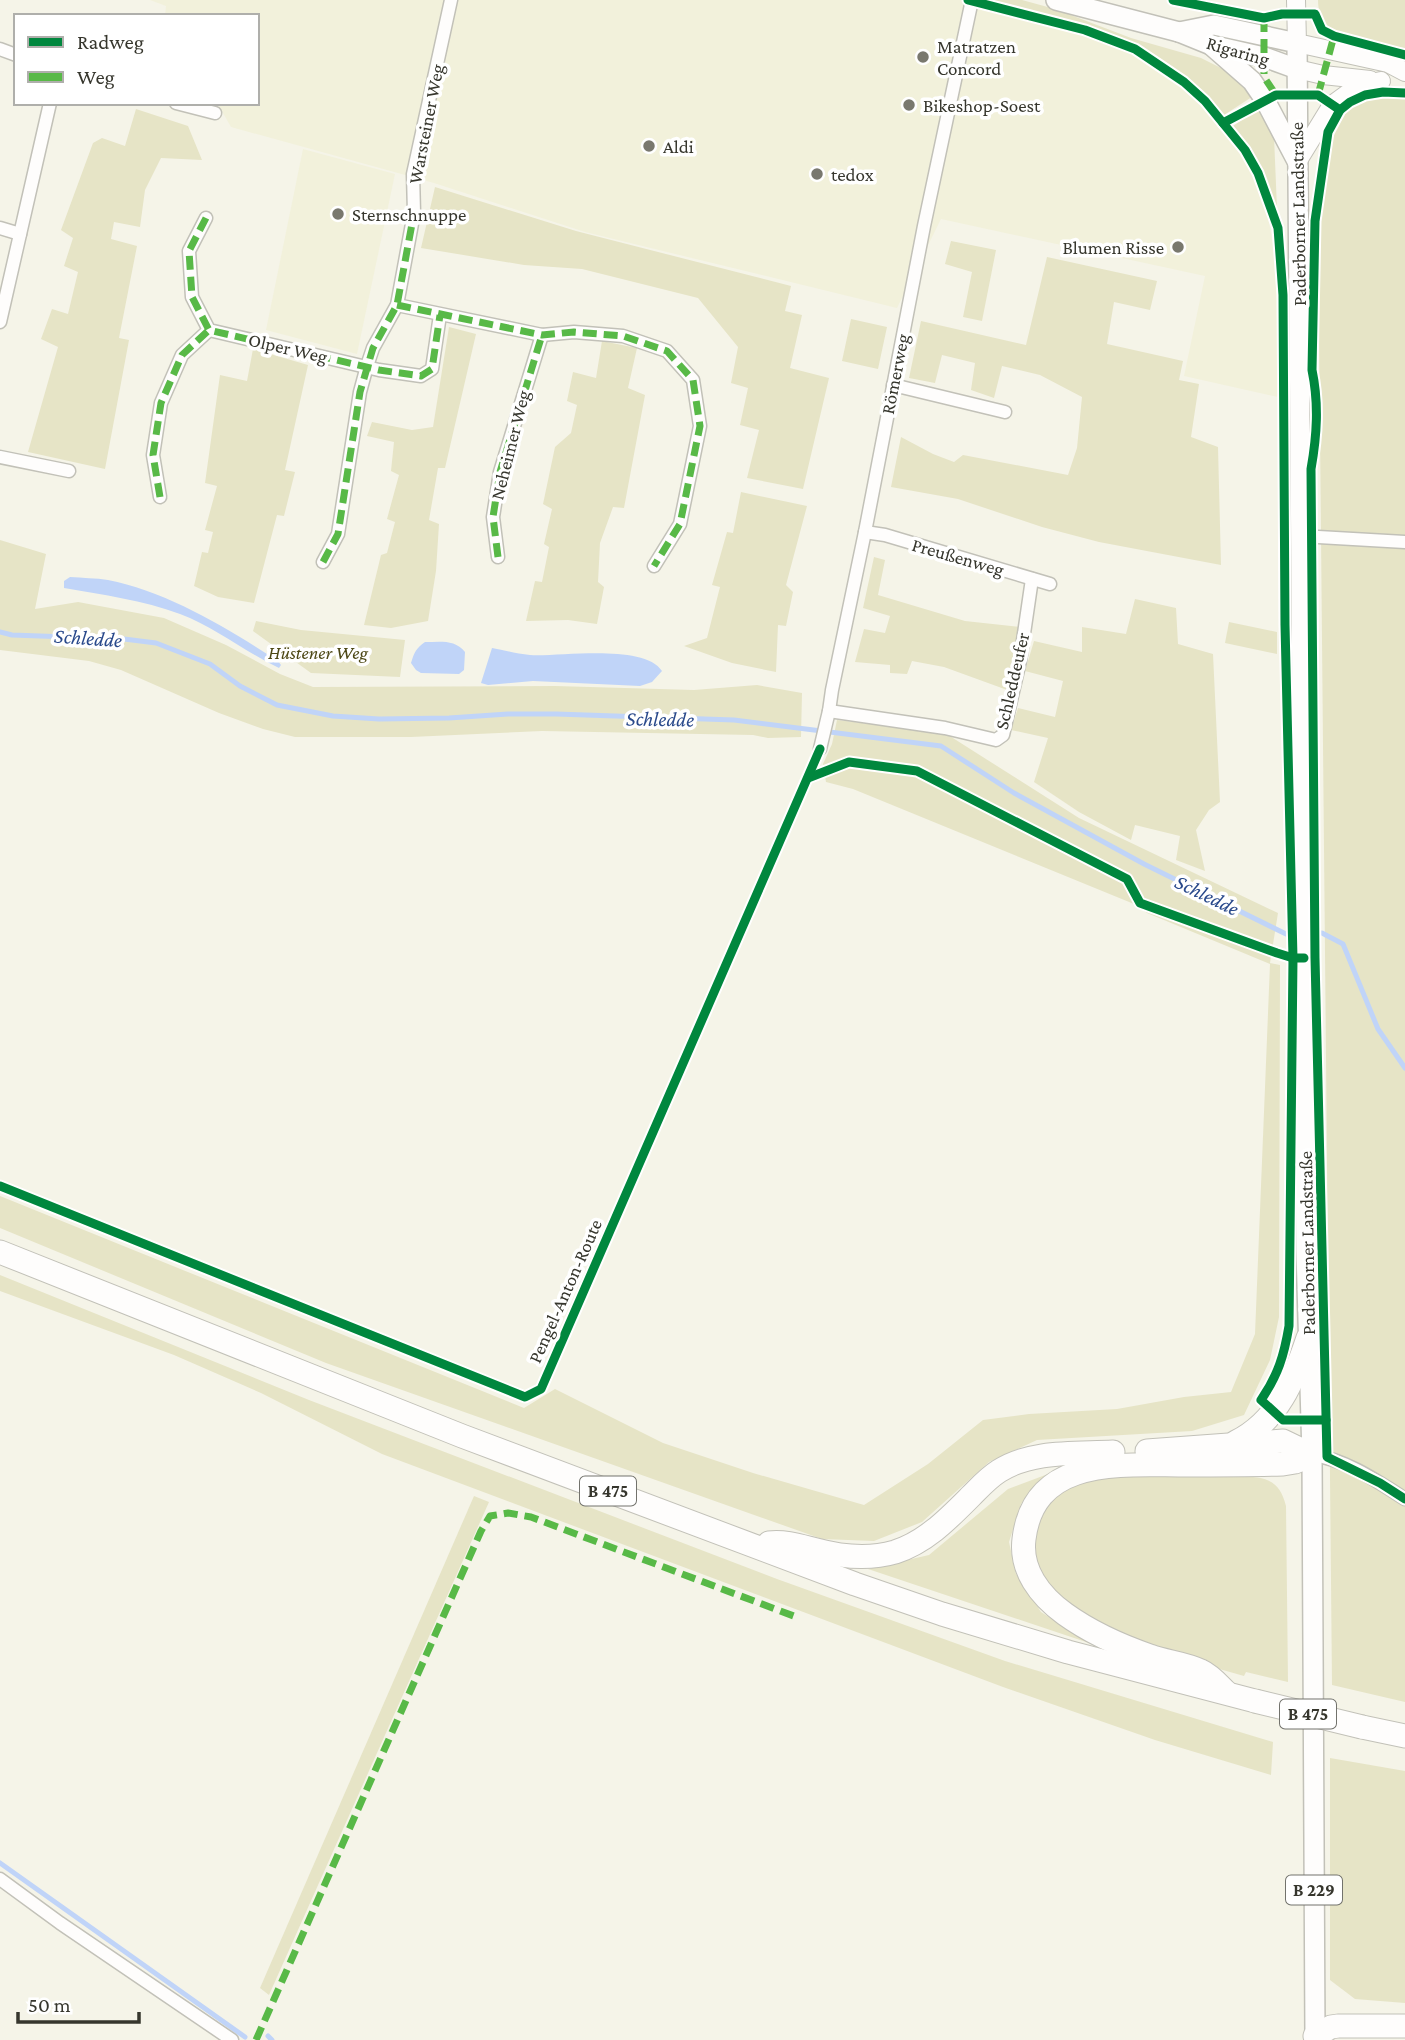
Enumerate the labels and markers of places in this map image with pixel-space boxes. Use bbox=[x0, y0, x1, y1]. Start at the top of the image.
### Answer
place label: Matratzen Concord bbox=[937, 36, 1016, 79]
marker: Matratzen Concord bbox=[915, 49, 931, 65]
place label: Bikeshop-Soest bbox=[923, 95, 1041, 116]
marker: Bikeshop-Soest bbox=[901, 97, 917, 113]
place label: Aldi bbox=[663, 136, 694, 157]
marker: Aldi bbox=[641, 138, 657, 154]
place label: tedox bbox=[831, 164, 874, 185]
marker: tedox bbox=[809, 166, 825, 182]
place label: Sternschnuppe bbox=[352, 204, 466, 225]
marker: Sternschnuppe bbox=[330, 206, 346, 222]
place label: Blumen Risse bbox=[1062, 237, 1164, 258]
marker: Blumen Risse bbox=[1170, 239, 1186, 255]

